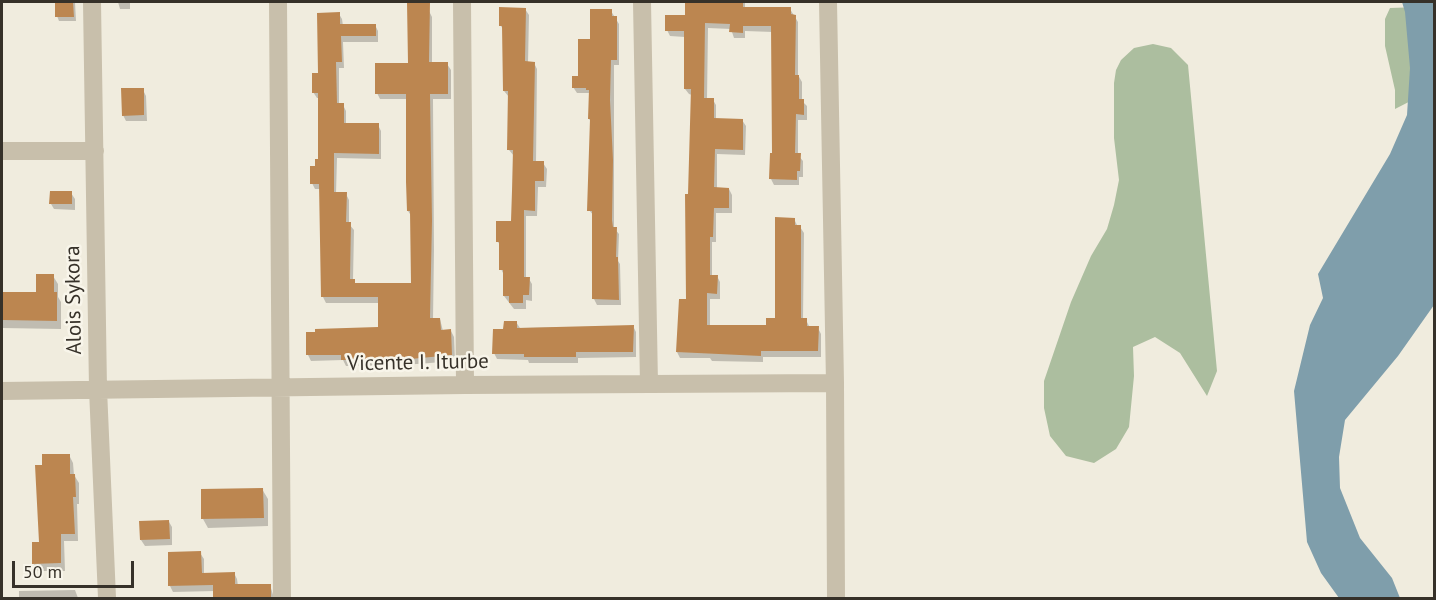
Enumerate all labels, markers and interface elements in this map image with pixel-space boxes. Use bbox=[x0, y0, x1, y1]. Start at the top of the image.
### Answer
street label: Alois Sykora bbox=[60, 245, 88, 355]
street label: Vicente I. Iturbe bbox=[347, 349, 489, 377]
scale bar bbox=[15, 549, 136, 587]
text: 50 m bbox=[23, 560, 62, 583]

